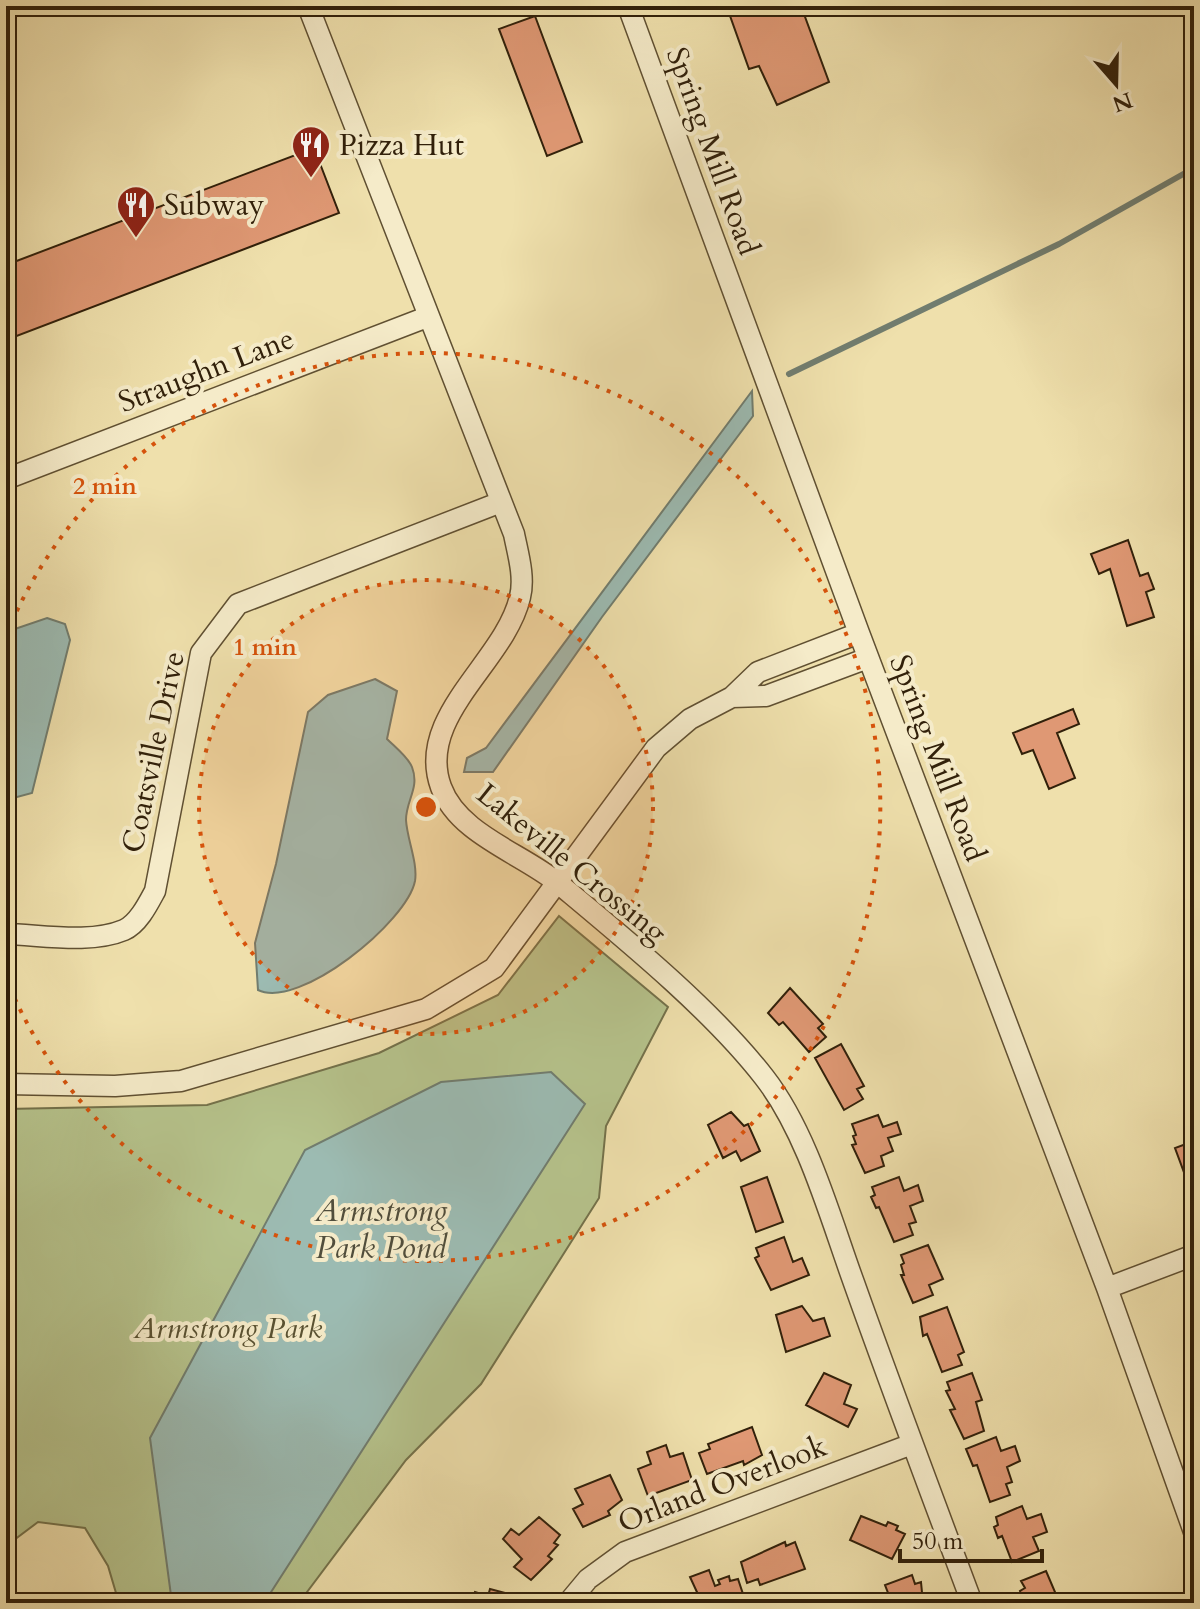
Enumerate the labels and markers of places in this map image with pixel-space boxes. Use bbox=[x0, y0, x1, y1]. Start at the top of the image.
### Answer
restaurant icon: Pizza Hut bbox=[290, 124, 332, 179]
place label: Pizza Hut bbox=[339, 125, 465, 166]
restaurant icon: Subway bbox=[115, 184, 157, 239]
place label: Subway bbox=[164, 185, 265, 226]
centre of rings bbox=[412, 793, 440, 821]

